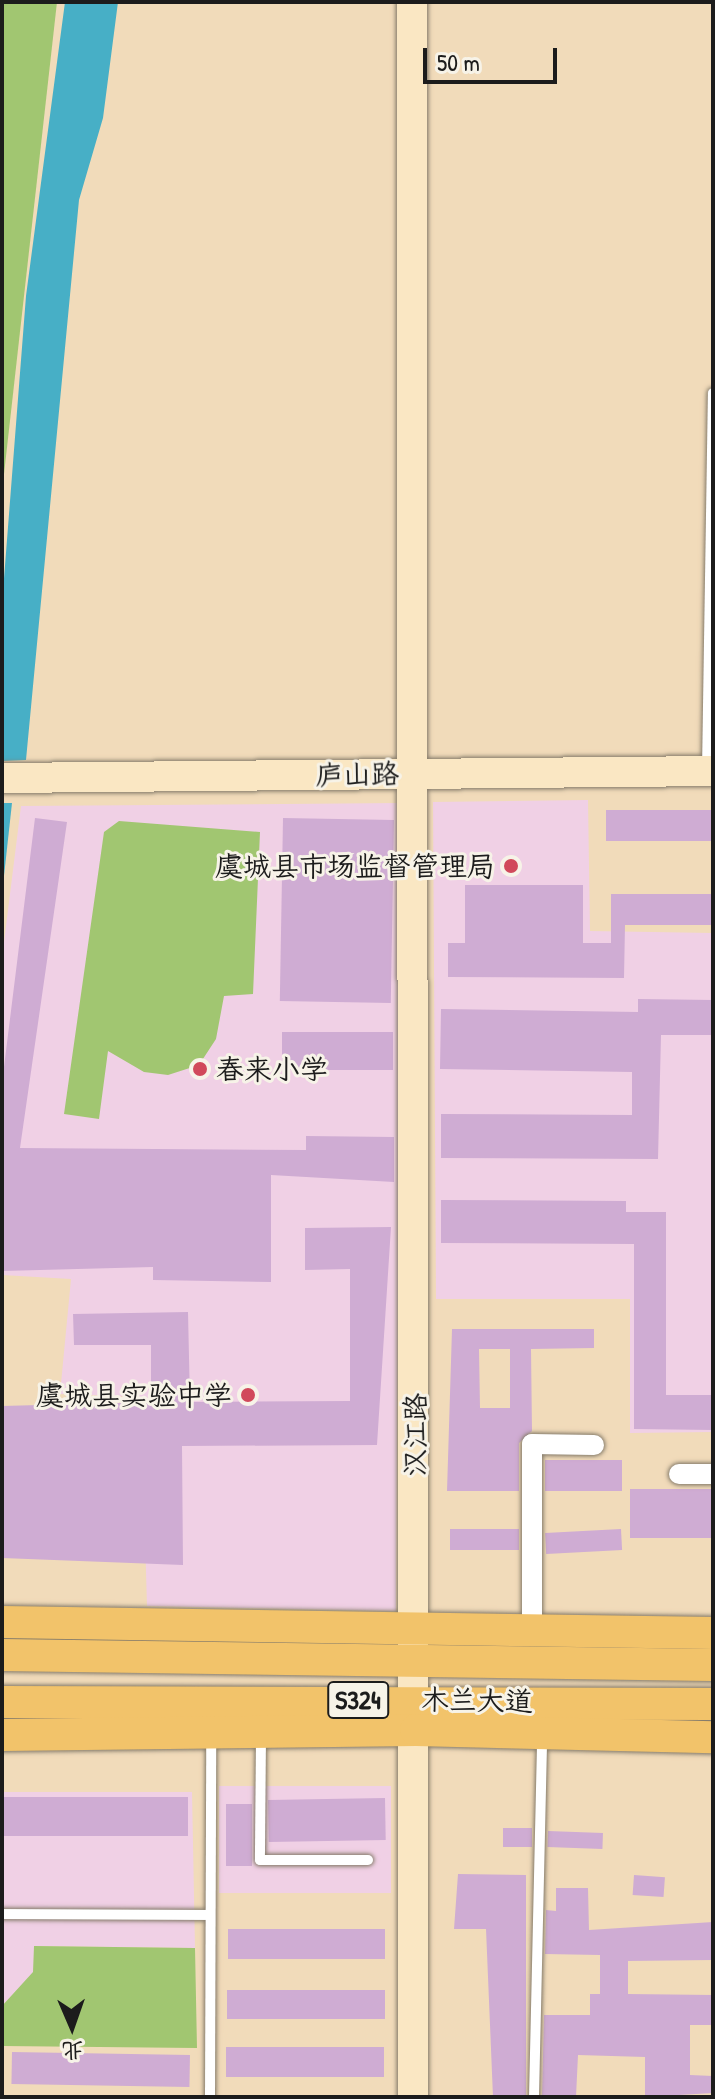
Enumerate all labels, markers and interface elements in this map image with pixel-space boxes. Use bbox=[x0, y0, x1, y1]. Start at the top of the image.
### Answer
scale bar bbox=[427, 32, 561, 82]
text: 50 m bbox=[437, 46, 480, 78]
street label: 庐山路 bbox=[315, 756, 399, 792]
place label: 虞城县市场监督管理局 bbox=[215, 849, 495, 883]
marker: 虞城县市场监督管理局 bbox=[502, 857, 520, 875]
place label: 春来小学 bbox=[216, 1052, 328, 1086]
marker: 春来小学 bbox=[191, 1060, 209, 1078]
place label: 虞城县实验中学 bbox=[36, 1378, 232, 1412]
marker: 虞城县实验中学 bbox=[239, 1386, 257, 1404]
street label: 汉江路 bbox=[398, 1393, 432, 1477]
road number: S324 bbox=[326, 1678, 390, 1722]
street label: 木兰大道 bbox=[421, 1682, 533, 1718]
north arrow bbox=[32, 1987, 112, 2067]
text: 北 bbox=[61, 2036, 84, 2066]

